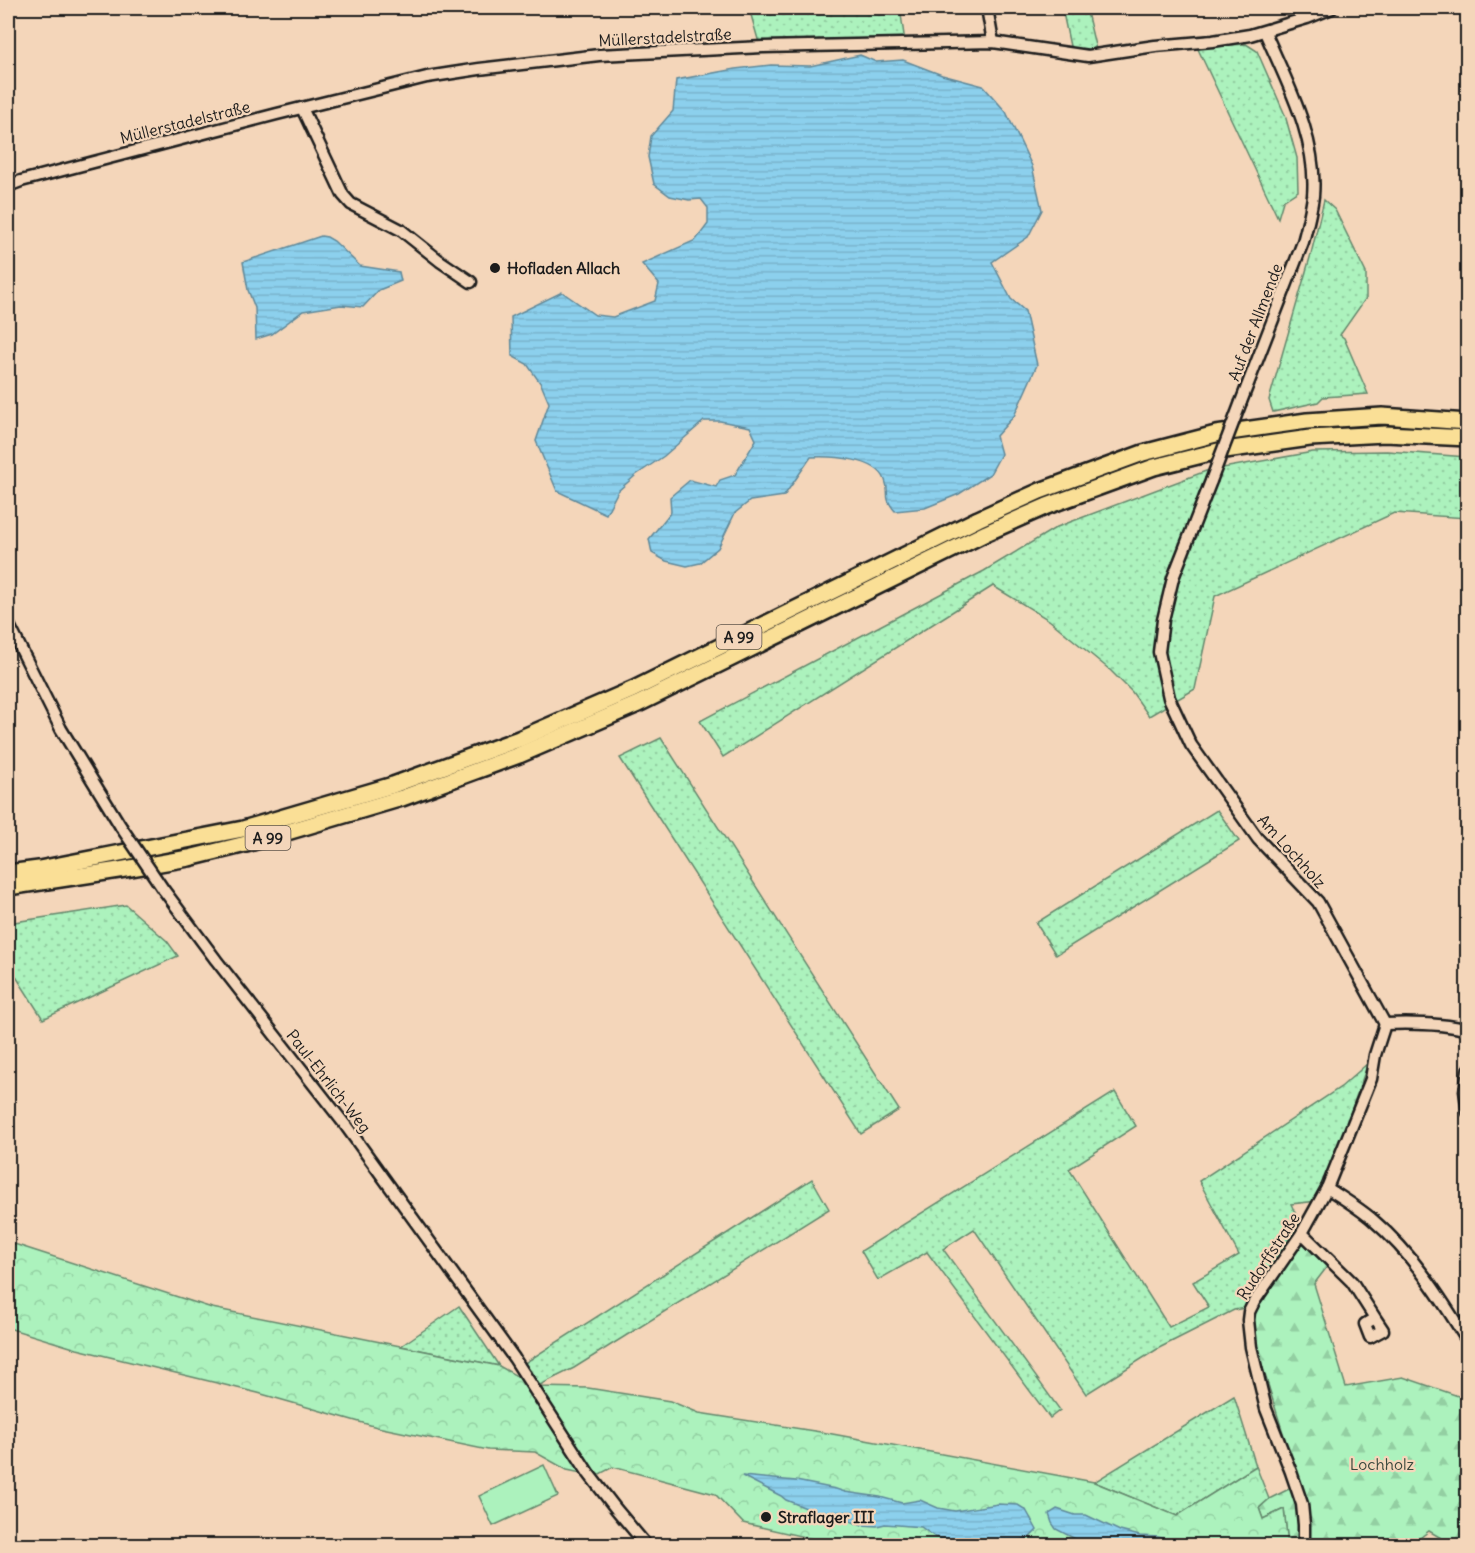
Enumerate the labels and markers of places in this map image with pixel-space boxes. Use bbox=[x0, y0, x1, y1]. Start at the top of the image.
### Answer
place label: Hofladen Allach bbox=[507, 258, 620, 278]
marker: Hofladen Allach bbox=[488, 261, 502, 275]
place label: Straflager III bbox=[778, 1507, 874, 1528]
marker: Straflager III bbox=[759, 1510, 773, 1524]

